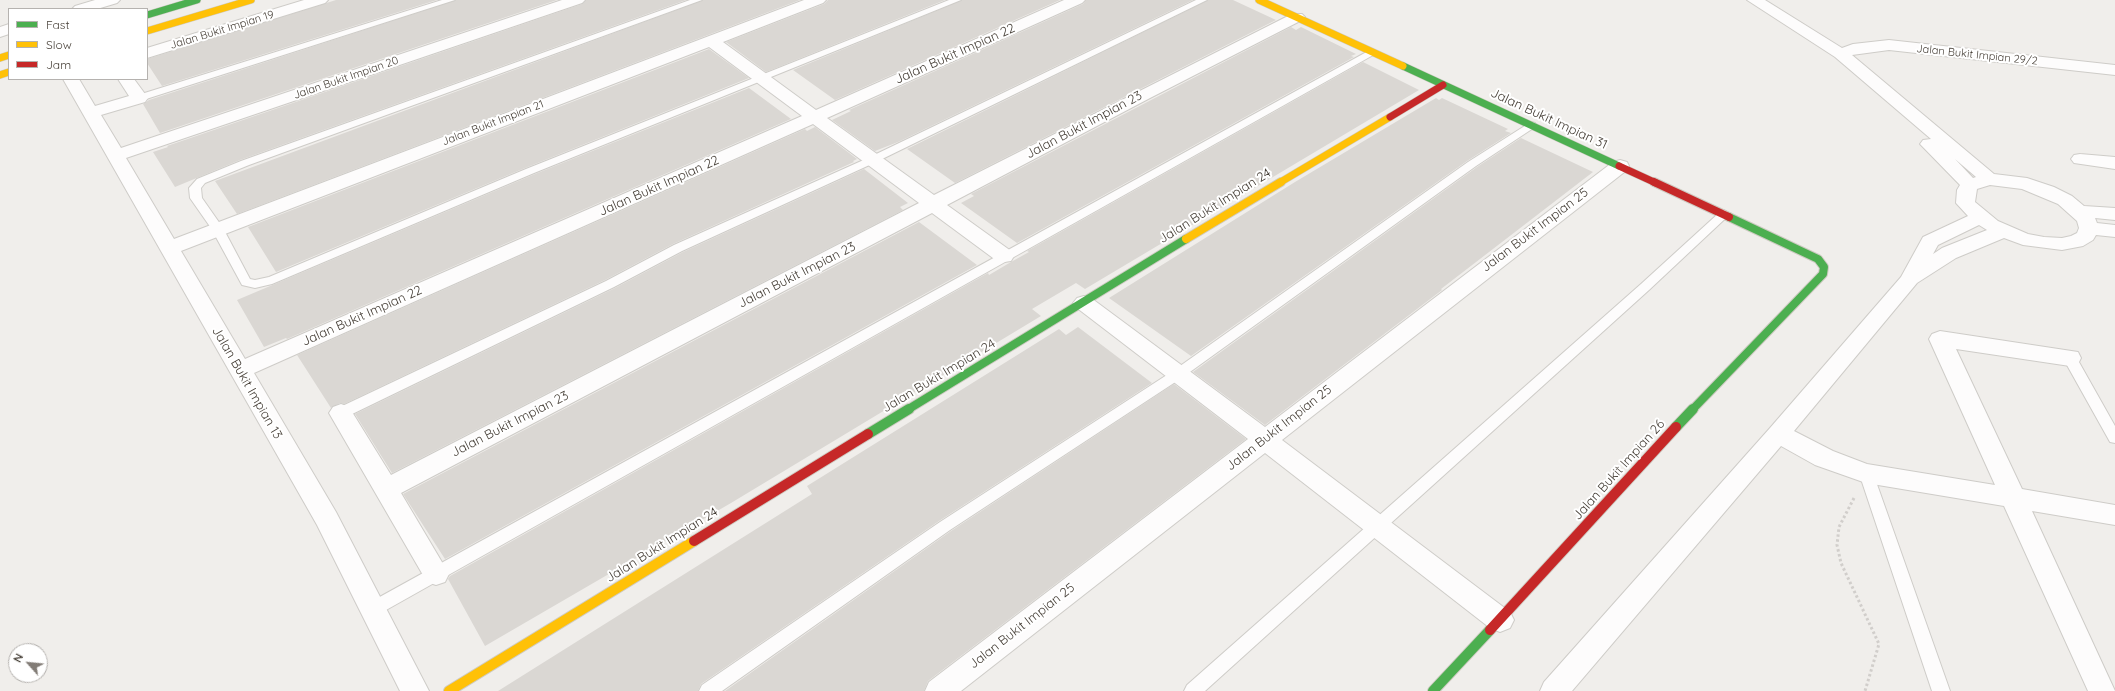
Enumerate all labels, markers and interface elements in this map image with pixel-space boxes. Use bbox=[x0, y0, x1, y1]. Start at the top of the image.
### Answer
legend bbox=[8, 8, 148, 80]
street label: Jalan Bukit Impian 19 bbox=[168, 8, 276, 52]
text: Fast bbox=[46, 17, 70, 32]
street label: Jalan Bukit Impian 22 bbox=[892, 20, 1018, 88]
text: Slow bbox=[46, 37, 72, 52]
street label: Jalan Bukit Impian 29/2 bbox=[1916, 42, 2038, 68]
street label: Jalan Bukit Impian 20 bbox=[292, 54, 400, 102]
text: Jam bbox=[46, 57, 71, 72]
street label: Jalan Bukit Impian 31 bbox=[1488, 85, 1610, 153]
street label: Jalan Bukit Impian 23 bbox=[1023, 88, 1145, 162]
street label: Jalan Bukit Impian 21 bbox=[440, 98, 546, 148]
street label: Jalan Bukit Impian 22 bbox=[596, 152, 722, 220]
street label: Jalan Bukit Impian 24 bbox=[1156, 165, 1274, 247]
street label: Jalan Bukit Impian 25 bbox=[1478, 185, 1592, 275]
street label: Jalan Bukit Impian 23 bbox=[736, 239, 858, 311]
street label: Jalan Bukit Impian 22 bbox=[299, 282, 425, 350]
street label: Jalan Bukit Impian 13 bbox=[208, 324, 286, 442]
street label: Jalan Bukit Impian 24 bbox=[880, 336, 998, 416]
street label: Jalan Bukit Impian 25 bbox=[1223, 382, 1335, 474]
street label: Jalan Bukit Impian 23 bbox=[449, 388, 571, 460]
street label: Jalan Bukit Impian 26 bbox=[1570, 417, 1668, 523]
street label: Jalan Bukit Impian 24 bbox=[603, 504, 721, 586]
street label: Jalan Bukit Impian 25 bbox=[966, 580, 1078, 672]
north arrow bbox=[8, 643, 48, 683]
text: N bbox=[10, 651, 26, 665]

